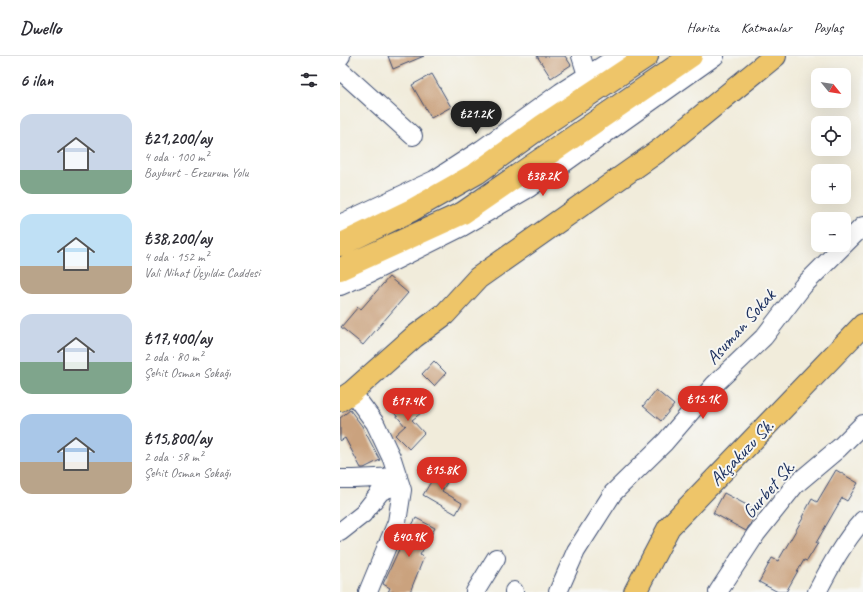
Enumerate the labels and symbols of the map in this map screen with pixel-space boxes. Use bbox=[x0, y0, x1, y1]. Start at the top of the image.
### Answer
north arrow bbox=[811, 68, 851, 108]
pin: ₺21.2K bbox=[443, 101, 509, 135]
pin: ₺38.2K bbox=[510, 163, 576, 197]
street label: Asuman Sokak bbox=[701, 283, 782, 369]
pin: ₺15.1K bbox=[670, 386, 736, 420]
pin: ₺17.4K bbox=[375, 388, 441, 422]
street label: Akçakuzu Sk. bbox=[704, 414, 779, 491]
street label: Gurbet Sk. bbox=[737, 456, 800, 523]
pin: ₺15.8K bbox=[409, 457, 475, 491]
pin: ₺40.9K bbox=[376, 524, 442, 558]

